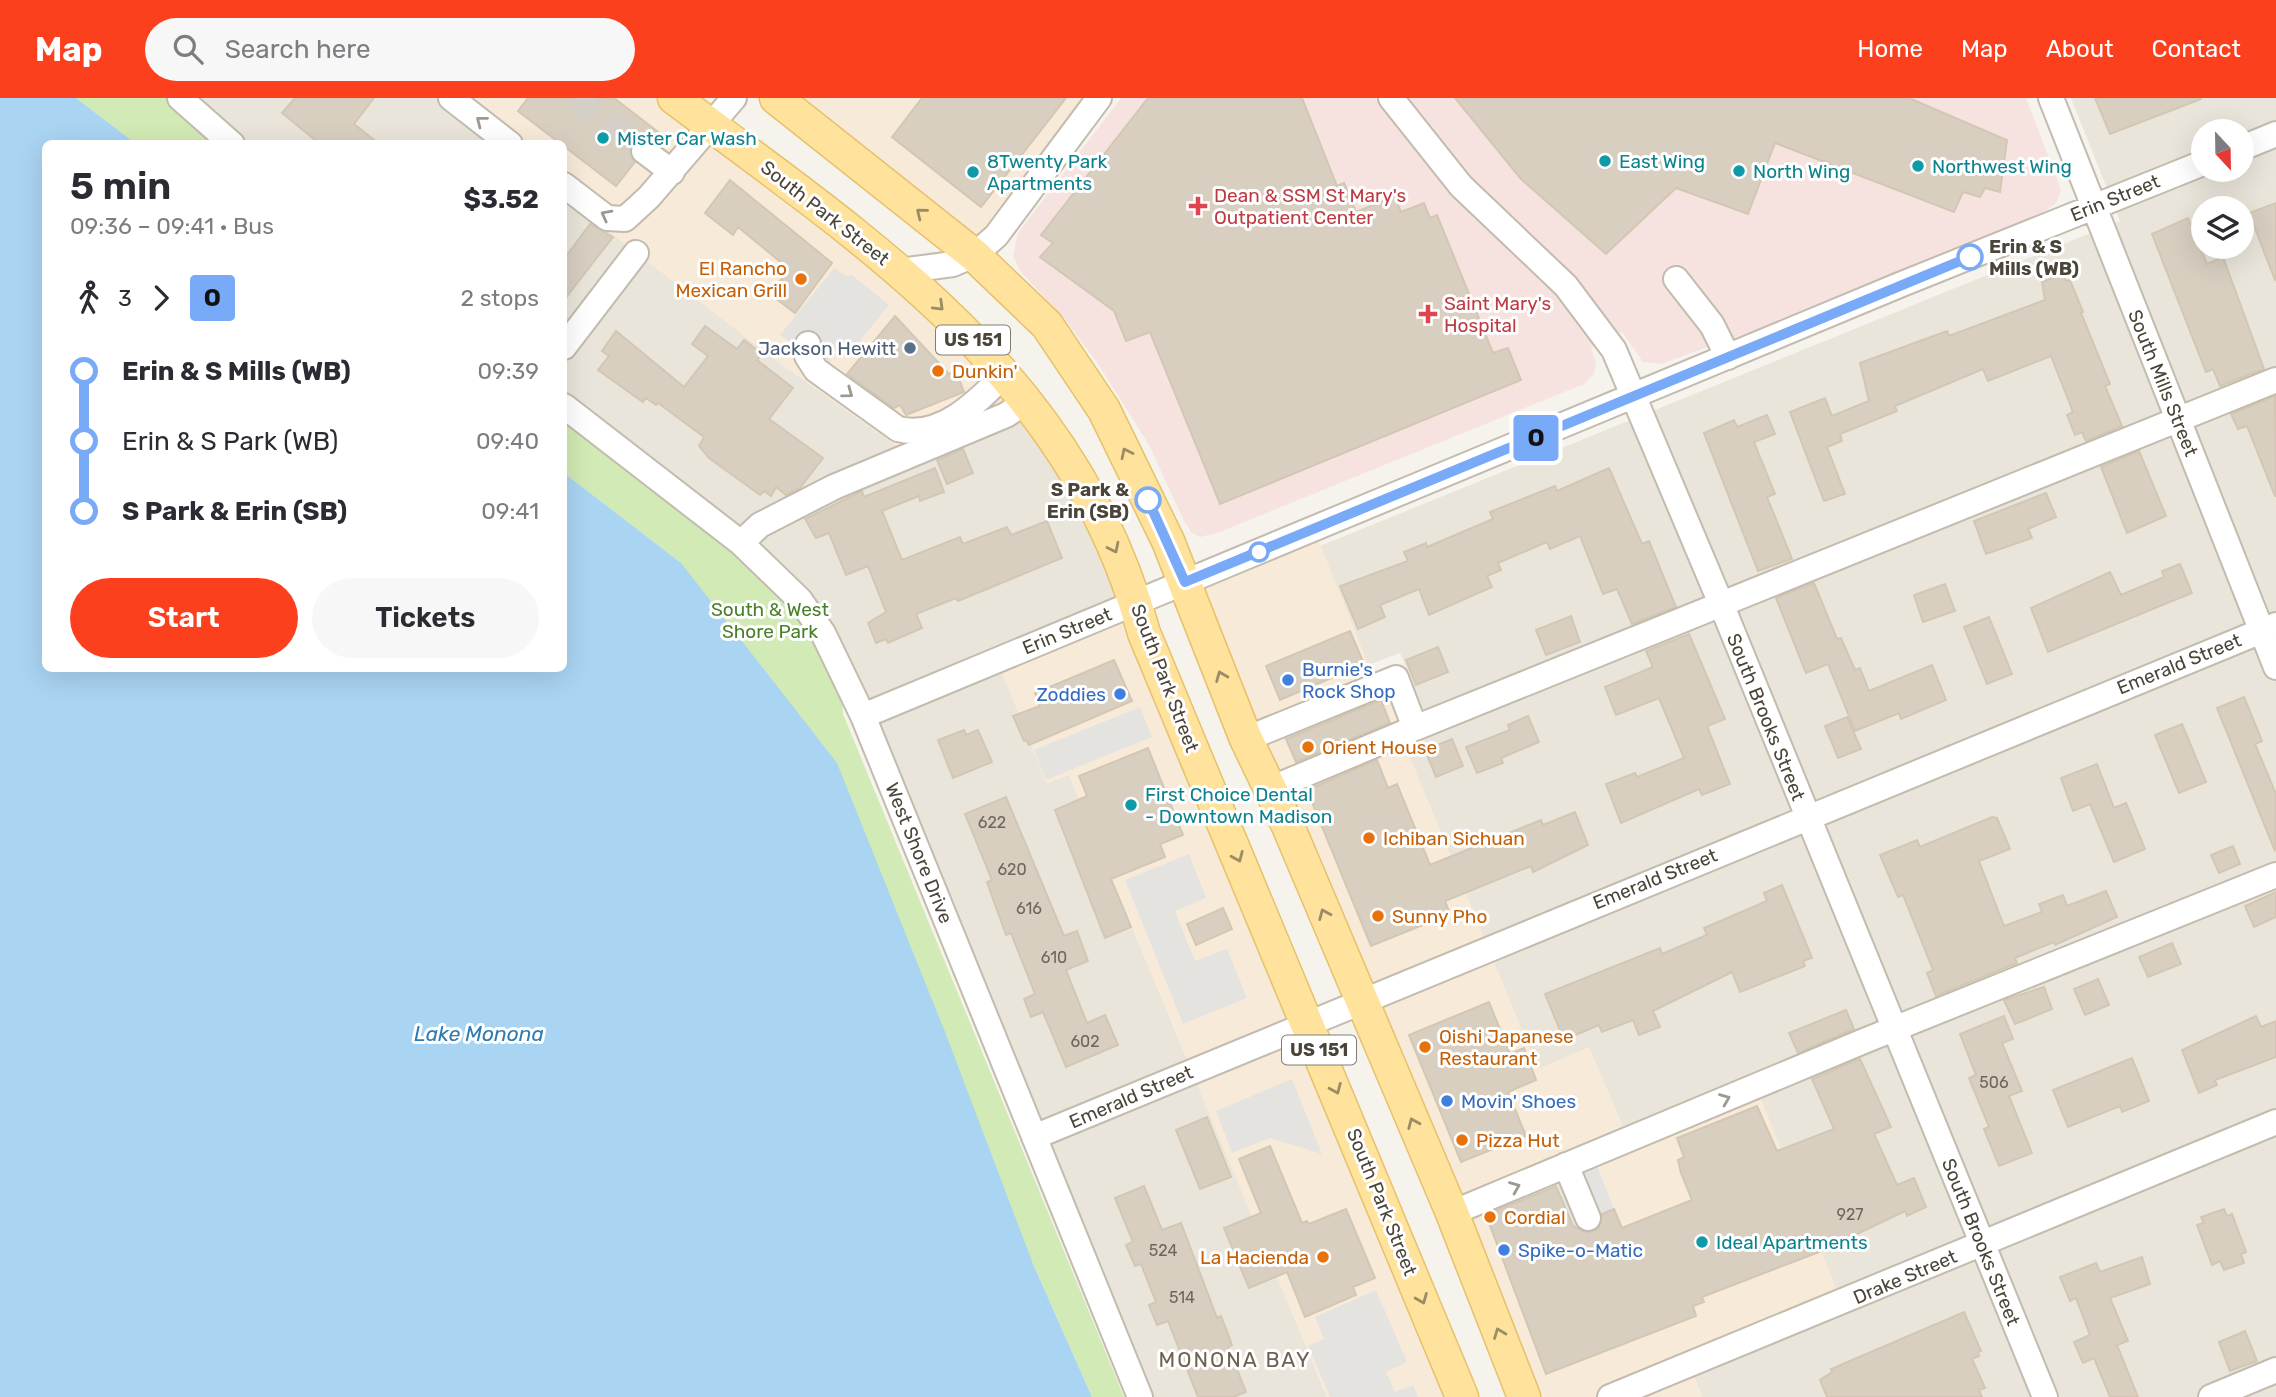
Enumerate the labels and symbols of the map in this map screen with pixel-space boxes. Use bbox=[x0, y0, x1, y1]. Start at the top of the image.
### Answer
one-way arrow bbox=[476, 116, 488, 129]
north arrow bbox=[2191, 119, 2254, 182]
place label: Mister Car Wash bbox=[617, 127, 757, 150]
marker: Mister Car Wash bbox=[595, 130, 611, 146]
place label: 8Twenty Park Apartments bbox=[987, 150, 1107, 195]
place label: East Wing bbox=[1619, 150, 1705, 173]
marker: East Wing bbox=[1597, 153, 1613, 169]
place label: Northwest Wing bbox=[1932, 155, 2072, 178]
street label: South Park Street bbox=[756, 156, 894, 271]
marker: Northwest Wing bbox=[1910, 158, 1926, 174]
place label: North Wing bbox=[1753, 160, 1850, 183]
marker: North Wing bbox=[1731, 163, 1747, 179]
marker: 8Twenty Park Apartments bbox=[965, 164, 981, 180]
street label: Erin Street bbox=[2067, 169, 2164, 226]
place label: Dean & SSM St Mary's Outpatient Center bbox=[1214, 184, 1406, 229]
marker: Dean & SSM St Mary's Outpatient Center bbox=[1188, 196, 1208, 216]
one-way arrow bbox=[916, 208, 928, 221]
one-way arrow bbox=[601, 210, 614, 224]
place label: Erin & S Mills (WB) bbox=[1989, 235, 2079, 280]
marker: Erin & S Mills (WB) bbox=[1957, 244, 1983, 270]
place label: El Rancho Mexican Grill bbox=[676, 257, 787, 302]
marker: El Rancho Mexican Grill bbox=[793, 271, 809, 287]
place label: Saint Mary's Hospital bbox=[1444, 292, 1551, 337]
one-way arrow bbox=[931, 297, 944, 310]
marker: Saint Mary's Hospital bbox=[1418, 304, 1438, 324]
street label: South Mills Street bbox=[2123, 306, 2203, 460]
road number: US 151 bbox=[936, 326, 1010, 354]
place label: Jackson Hewitt bbox=[758, 337, 897, 360]
marker: Jackson Hewitt bbox=[902, 340, 918, 356]
place label: Dunkin' bbox=[952, 360, 1018, 383]
marker: Dunkin' bbox=[930, 363, 946, 379]
one-way arrow bbox=[840, 385, 853, 397]
line badge: O bbox=[1513, 415, 1559, 461]
one-way arrow bbox=[1120, 448, 1134, 460]
place label: S Park & Erin (SB) bbox=[1047, 478, 1129, 523]
marker: S Park & Erin (SB) bbox=[1135, 487, 1161, 513]
one-way arrow bbox=[1106, 541, 1120, 553]
unlabelled marker bbox=[1249, 542, 1269, 562]
park label: South & West Shore Park bbox=[711, 598, 830, 643]
street label: South Park Street bbox=[1126, 601, 1204, 756]
street label: Erin Street bbox=[1019, 602, 1116, 659]
street label: Emerald Street bbox=[2113, 628, 2245, 699]
street label: South Brooks Street bbox=[1722, 630, 1810, 804]
place label: Burnie's Rock Shop bbox=[1302, 658, 1396, 703]
one-way arrow bbox=[1215, 670, 1229, 682]
marker: Burnie's Rock Shop bbox=[1280, 672, 1296, 688]
place label: Zoddies bbox=[1036, 683, 1106, 706]
marker: Zoddies bbox=[1112, 686, 1128, 702]
place label: Orient House bbox=[1322, 736, 1437, 759]
marker: Orient House bbox=[1300, 739, 1316, 755]
street label: West Shore Drive bbox=[880, 779, 958, 927]
place label: First Choice Dental - Downtown Madison bbox=[1145, 783, 1332, 828]
marker: First Choice Dental - Downtown Madison bbox=[1123, 797, 1139, 813]
house number: 622 bbox=[978, 813, 1006, 832]
place label: Ichiban Sichuan bbox=[1383, 827, 1525, 850]
marker: Ichiban Sichuan bbox=[1361, 830, 1377, 846]
street label: Emerald Street bbox=[1589, 843, 1721, 914]
one-way arrow bbox=[1229, 850, 1243, 862]
house number: 620 bbox=[997, 860, 1027, 879]
house number: 616 bbox=[1016, 899, 1042, 918]
place label: Sunny Pho bbox=[1392, 905, 1487, 928]
one-way arrow bbox=[1318, 908, 1332, 920]
marker: Sunny Pho bbox=[1370, 908, 1386, 924]
house number: 610 bbox=[1041, 948, 1067, 967]
water label: Lake Monona bbox=[414, 1021, 544, 1046]
place label: Oishi Japanese Restaurant bbox=[1439, 1025, 1574, 1070]
house number: 602 bbox=[1070, 1032, 1100, 1051]
road number: US 151 bbox=[1282, 1035, 1356, 1065]
marker: Oishi Japanese Restaurant bbox=[1417, 1039, 1433, 1055]
street label: Emerald Street bbox=[1066, 1060, 1197, 1133]
house number: 506 bbox=[1979, 1073, 2009, 1092]
one-way arrow bbox=[1327, 1082, 1341, 1094]
place label: Movin' Shoes bbox=[1461, 1090, 1576, 1113]
marker: Movin' Shoes bbox=[1439, 1093, 1455, 1109]
one-way arrow bbox=[1718, 1094, 1730, 1108]
one-way arrow bbox=[1407, 1118, 1421, 1130]
street label: South Park Street bbox=[1342, 1125, 1422, 1279]
place label: Pizza Hut bbox=[1476, 1129, 1560, 1152]
marker: Pizza Hut bbox=[1454, 1132, 1470, 1148]
street label: South Brooks Street bbox=[1937, 1155, 2025, 1329]
one-way arrow bbox=[1508, 1181, 1520, 1195]
house number: 927 bbox=[1836, 1205, 1864, 1224]
place label: Cordial bbox=[1504, 1206, 1566, 1229]
marker: Cordial bbox=[1482, 1209, 1498, 1225]
place label: Ideal Apartments bbox=[1716, 1231, 1868, 1254]
marker: Ideal Apartments bbox=[1694, 1234, 1710, 1250]
place label: Spike-o-Matic bbox=[1518, 1239, 1643, 1262]
house number: 524 bbox=[1149, 1241, 1177, 1260]
marker: Spike-o-Matic bbox=[1496, 1242, 1512, 1258]
street label: Drake Street bbox=[1850, 1245, 1961, 1309]
place label: La Hacienda bbox=[1200, 1246, 1309, 1269]
marker: La Hacienda bbox=[1315, 1249, 1331, 1265]
house number: 514 bbox=[1169, 1288, 1195, 1307]
one-way arrow bbox=[1414, 1293, 1428, 1305]
one-way arrow bbox=[1493, 1328, 1507, 1340]
district label: MONONA BAY bbox=[1159, 1347, 1311, 1372]

